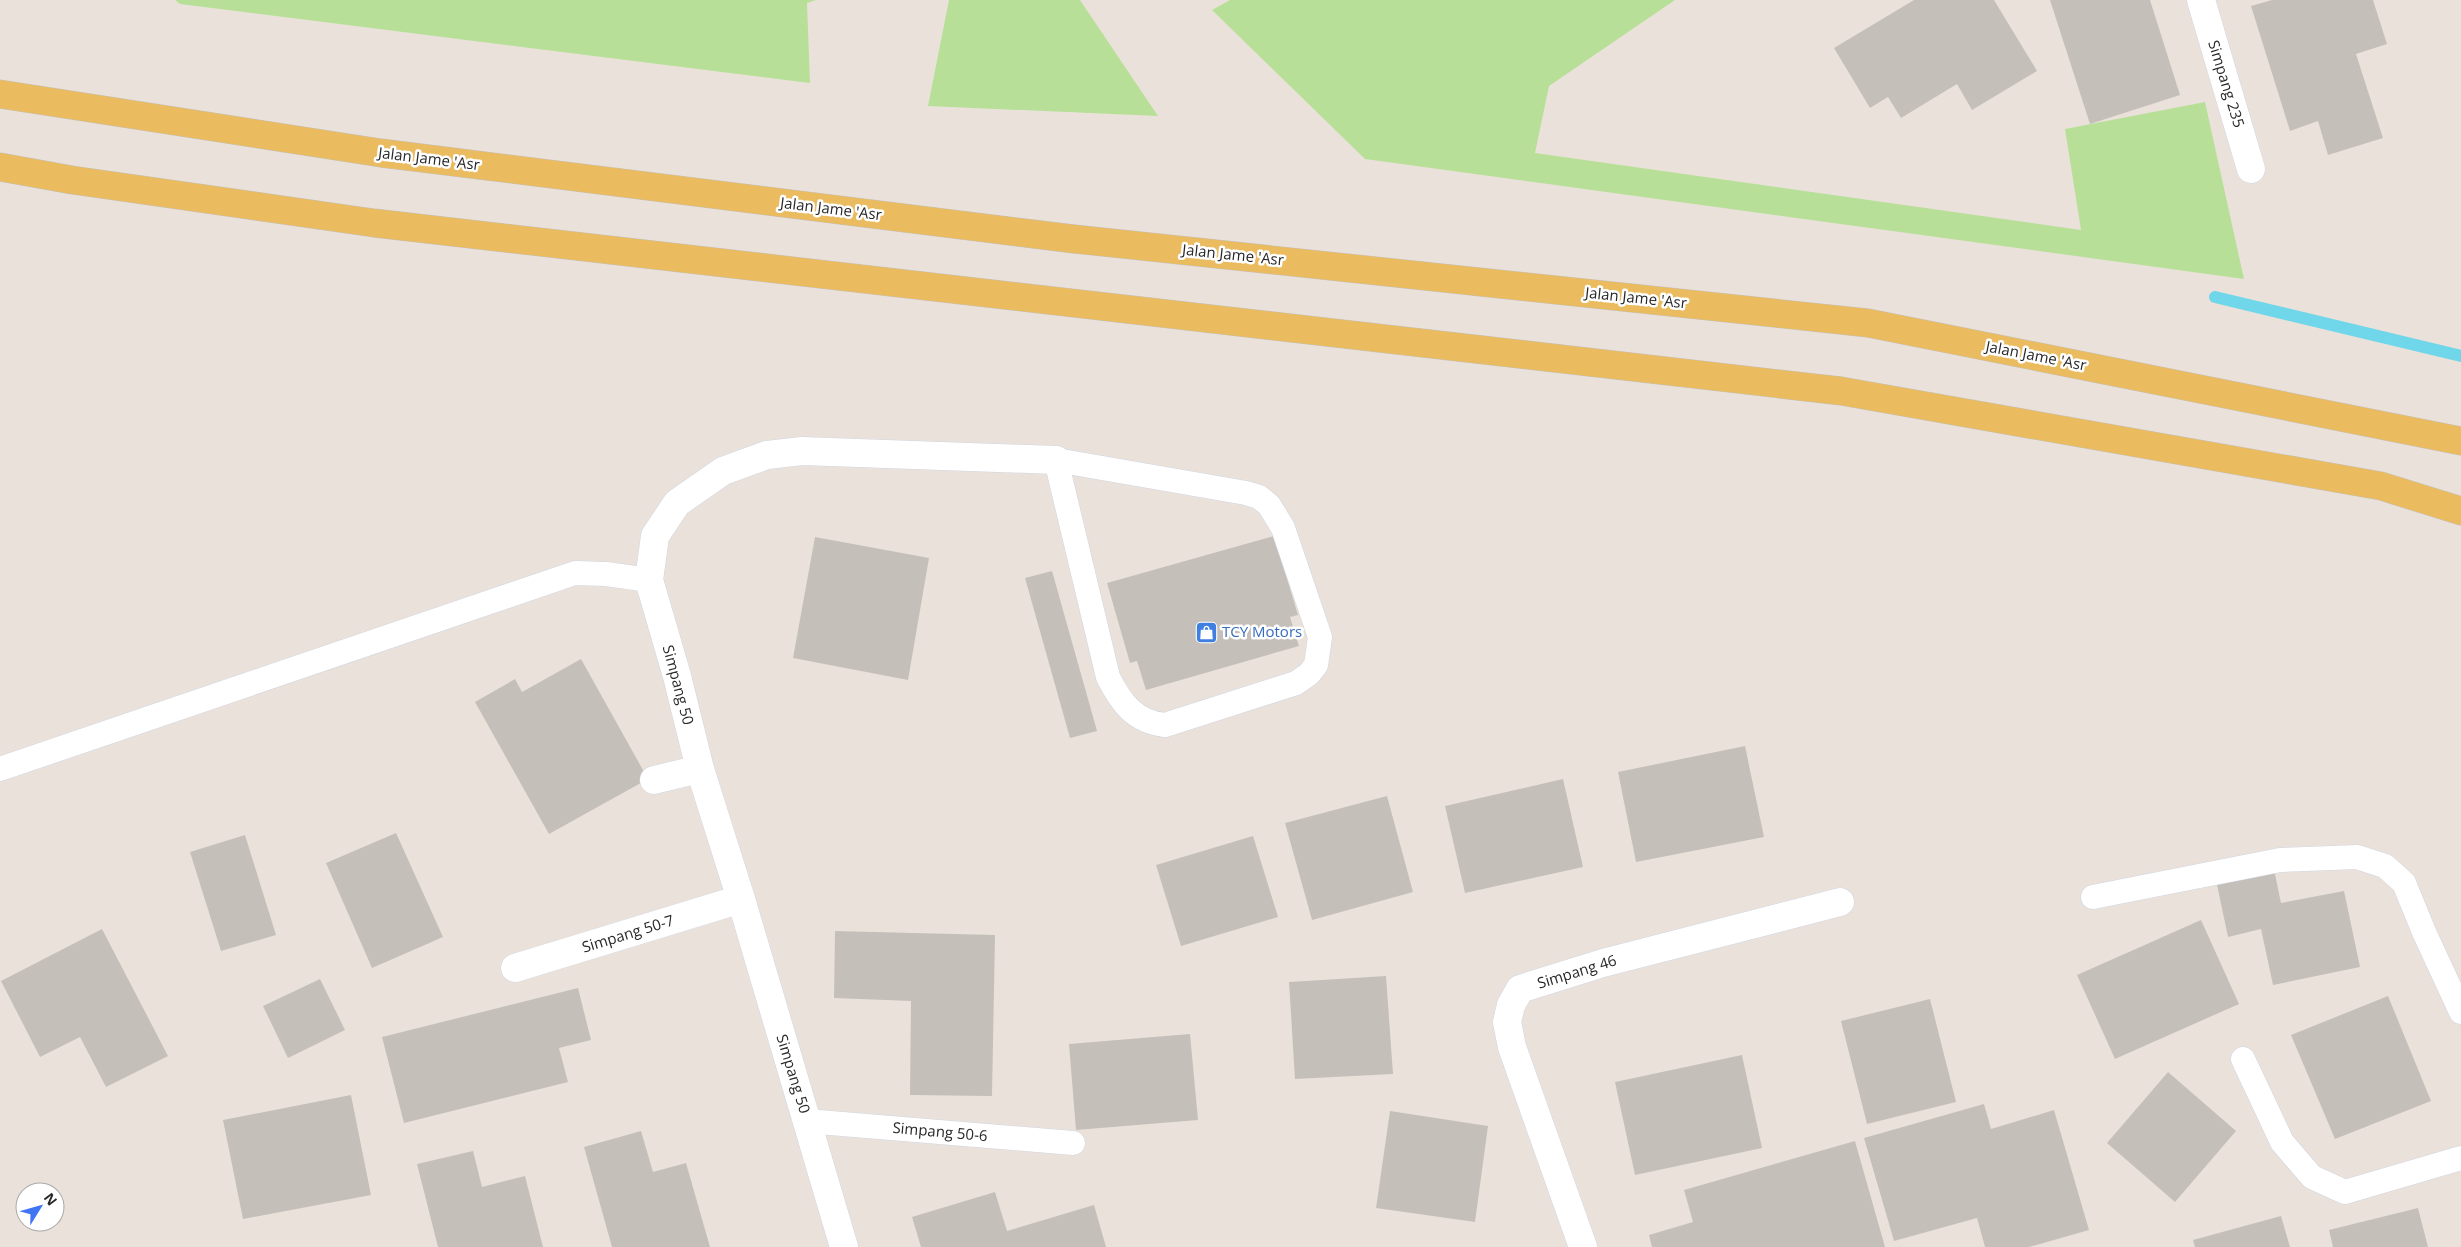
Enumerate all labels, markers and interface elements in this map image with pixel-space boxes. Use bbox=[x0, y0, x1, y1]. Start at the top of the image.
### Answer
street label: Simpang 235 bbox=[2204, 38, 2250, 130]
street label: Jalan Jame 'Asr bbox=[375, 142, 481, 174]
street label: Jalan Jame 'Asr bbox=[777, 192, 883, 224]
street label: Jalan Jame 'Asr bbox=[1179, 239, 1285, 269]
street label: Jalan Jame 'Asr bbox=[1582, 282, 1688, 312]
street label: Jalan Jame 'Asr bbox=[1982, 335, 2088, 375]
shop icon: TCY Motors bbox=[1194, 620, 1218, 644]
place label: TCY Motors bbox=[1222, 621, 1302, 641]
street label: Simpang 50 bbox=[659, 643, 699, 727]
street label: Simpang 50-7 bbox=[579, 910, 676, 957]
street label: Simpang 46 bbox=[1535, 950, 1619, 993]
street label: Simpang 50 bbox=[772, 1032, 815, 1116]
street label: Simpang 50-6 bbox=[892, 1117, 988, 1145]
north arrow bbox=[15, 1182, 65, 1232]
text: N bbox=[40, 1189, 62, 1209]

